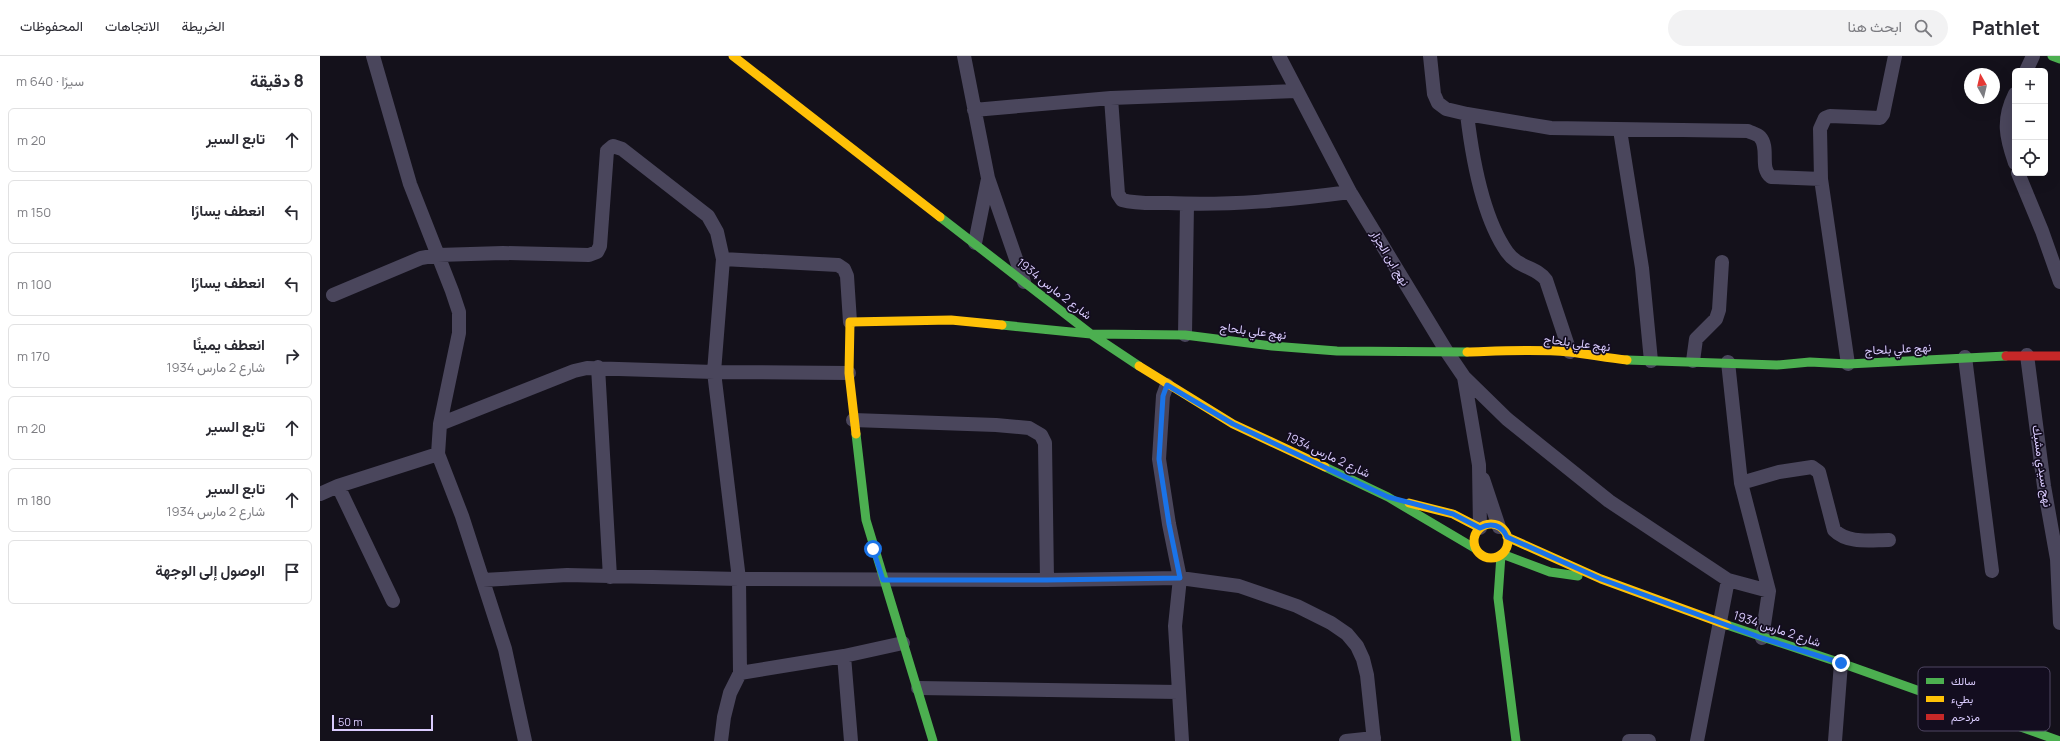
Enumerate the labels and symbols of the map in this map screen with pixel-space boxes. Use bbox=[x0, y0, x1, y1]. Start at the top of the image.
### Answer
north arrow bbox=[1964, 68, 2000, 104]
street label: نهج ابن الجزار bbox=[1366, 226, 1414, 289]
street label: شارع 2 مارس 1934 bbox=[1013, 254, 1095, 324]
street label: نهج علي بلحاج bbox=[1219, 318, 1287, 345]
street label: نهج علي بلحاج bbox=[1543, 330, 1611, 357]
street label: نهج علي بلحاج bbox=[1864, 338, 1932, 361]
street label: نهج سيدي مشبك bbox=[2026, 424, 2057, 508]
street label: شارع 2 مارس 1934 bbox=[1283, 428, 1373, 482]
route start bbox=[864, 540, 882, 558]
street label: شارع 2 مارس 1934 bbox=[1731, 606, 1823, 652]
route end bbox=[1832, 654, 1850, 672]
legend bbox=[1918, 667, 2050, 731]
text: سالك bbox=[1951, 673, 1976, 688]
text: بطيء bbox=[1951, 691, 1973, 709]
text: مزدحم bbox=[1951, 709, 1980, 725]
scale bar bbox=[332, 713, 433, 732]

